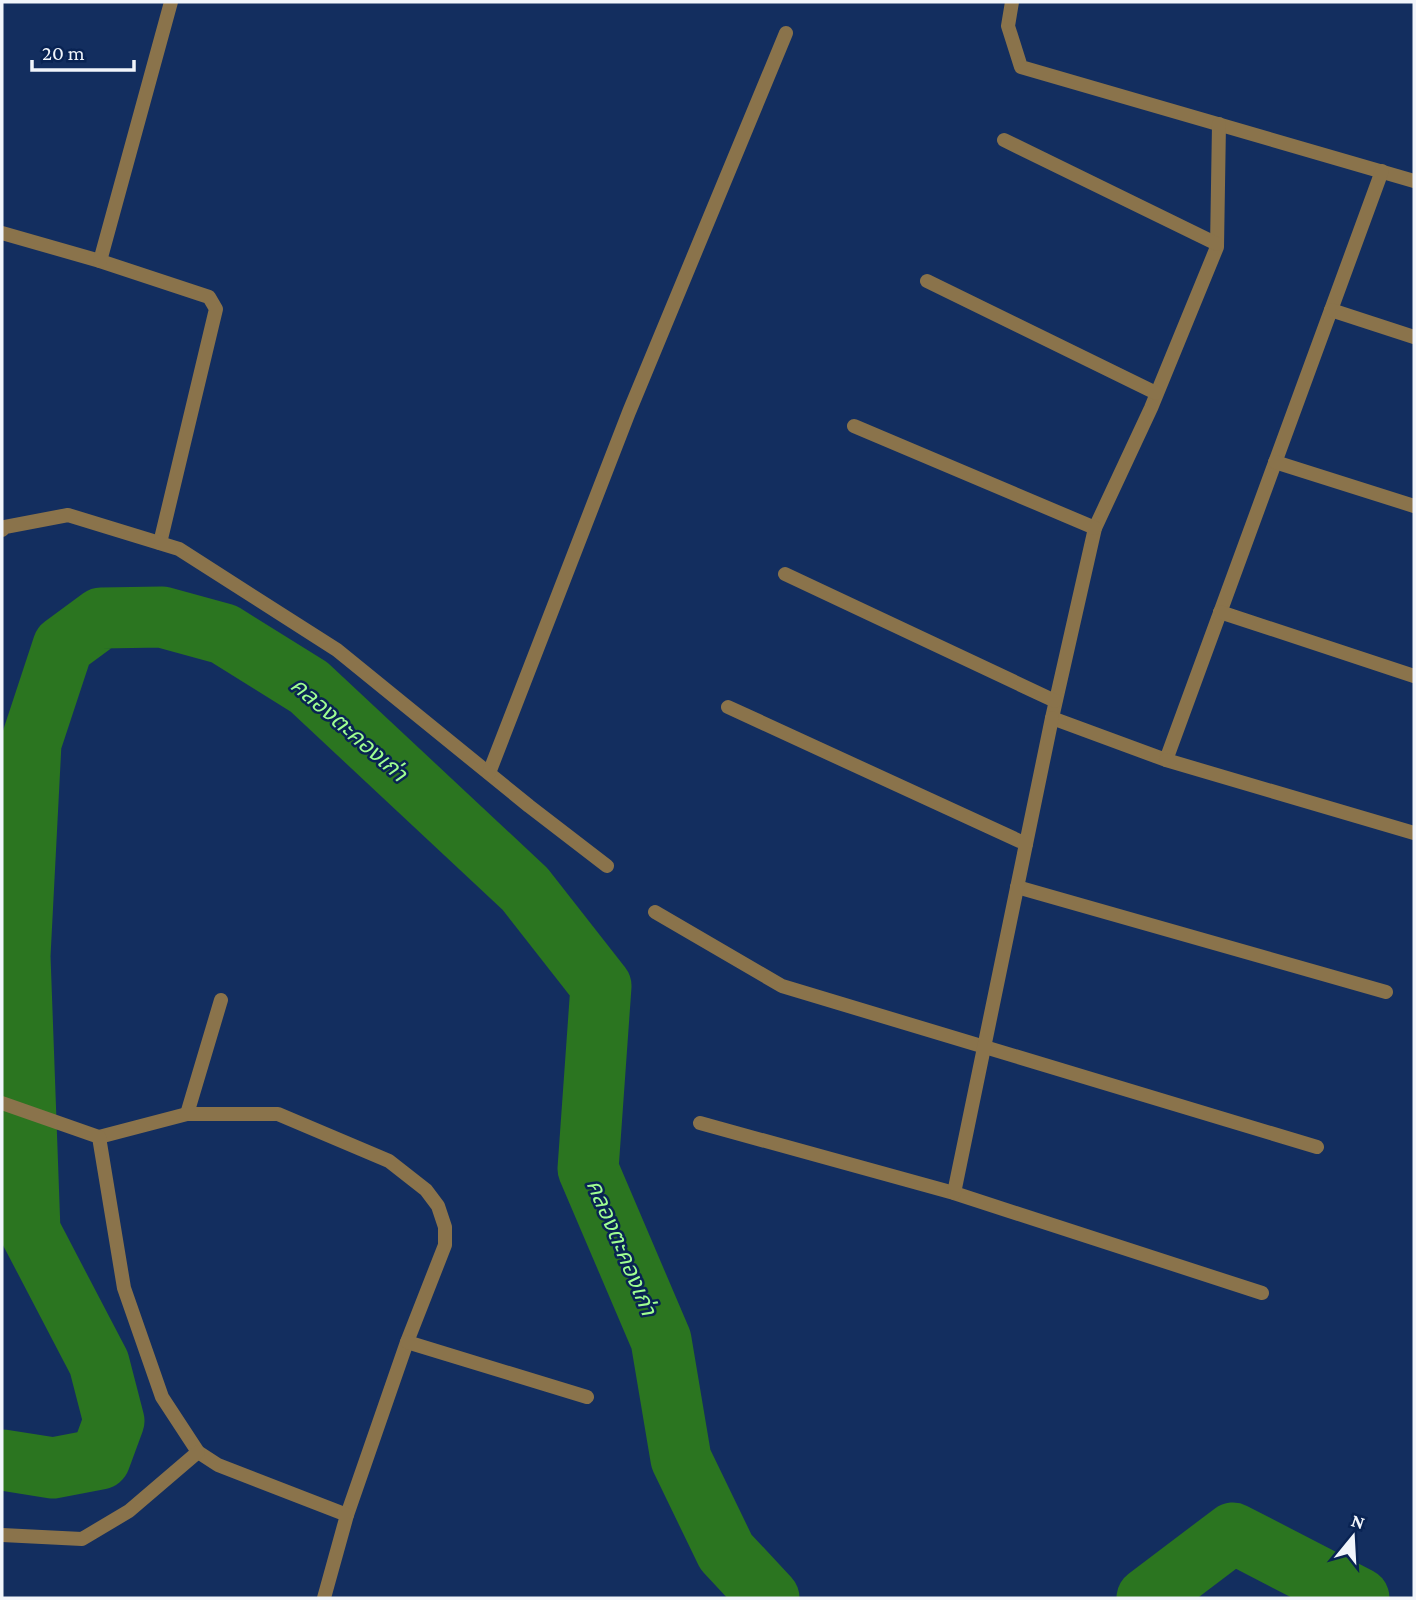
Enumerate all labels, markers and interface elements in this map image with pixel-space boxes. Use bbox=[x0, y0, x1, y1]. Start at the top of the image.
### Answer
scale bar bbox=[32, 28, 133, 72]
text: 20 m bbox=[42, 41, 85, 65]
water label: คลองตะคองเก่า bbox=[286, 672, 413, 787]
water label: คลองตะคองเก่า bbox=[582, 1175, 663, 1320]
north arrow bbox=[1318, 1502, 1388, 1572]
text: N bbox=[1349, 1509, 1368, 1533]

